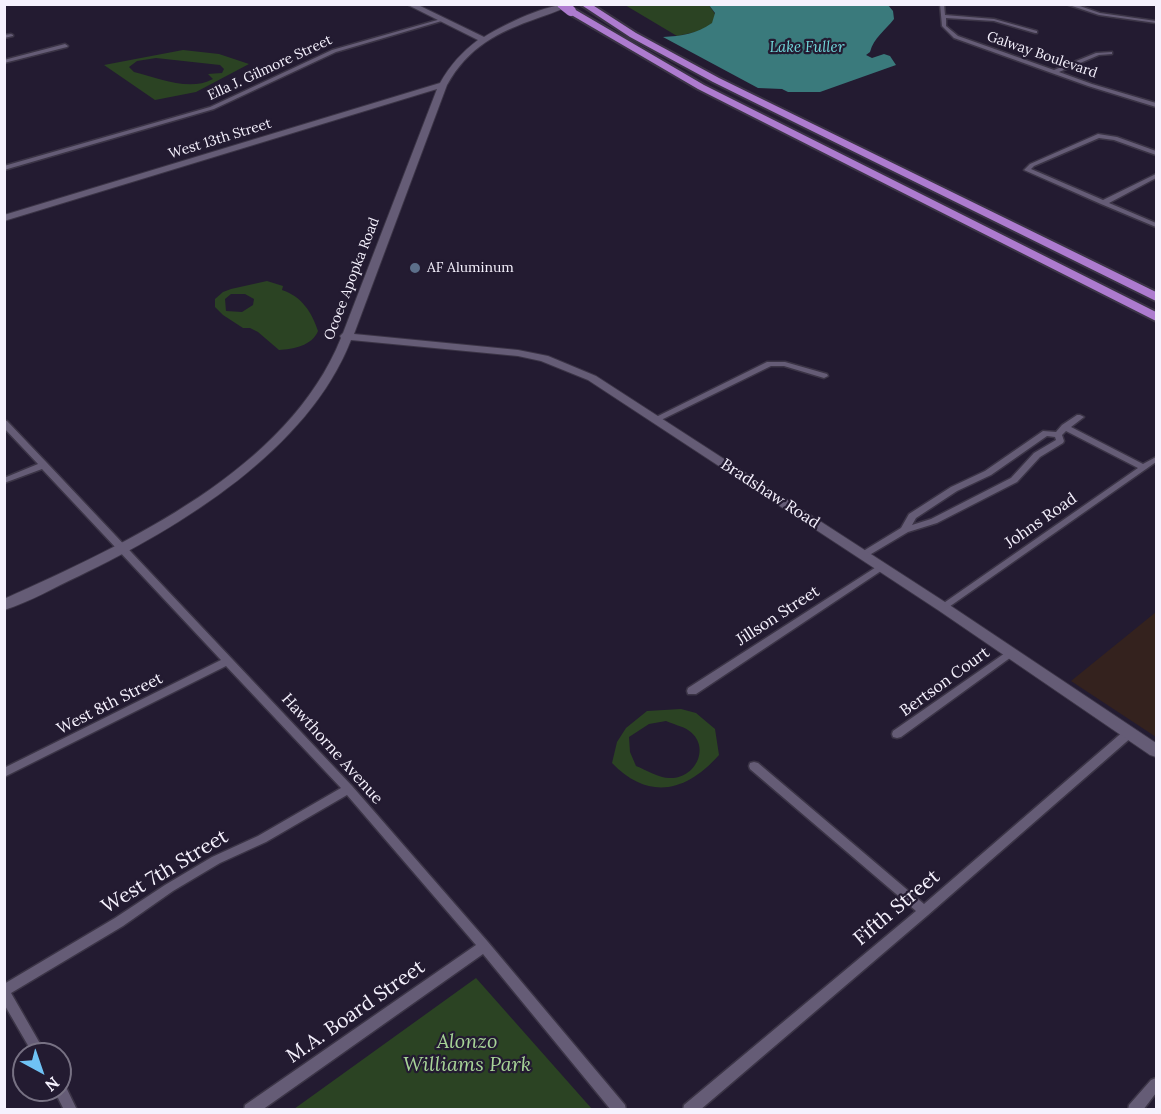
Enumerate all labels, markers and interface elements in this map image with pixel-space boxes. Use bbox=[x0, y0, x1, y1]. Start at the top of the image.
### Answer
street label: Galway Boulevard bbox=[984, 28, 1100, 82]
street label: Ella J. Gilmore Street bbox=[205, 32, 335, 104]
water label: Lake Fuller bbox=[769, 39, 845, 57]
street label: West 13th Street bbox=[167, 115, 273, 163]
street label: Ocoee Apopka Road bbox=[321, 215, 383, 343]
place label: AF Aluminum bbox=[427, 260, 514, 276]
marker: AF Aluminum bbox=[408, 261, 422, 275]
street label: Bradshaw Road bbox=[717, 455, 823, 533]
street label: Johns Road bbox=[1001, 489, 1081, 553]
street label: Jillson Street bbox=[733, 582, 823, 650]
street label: Bertson Court bbox=[897, 643, 993, 721]
street label: West 8th Street bbox=[54, 669, 166, 739]
street label: Hawthorne Avenue bbox=[277, 690, 387, 808]
street label: West 7th Street bbox=[97, 825, 233, 919]
street label: Fifth Street bbox=[849, 865, 945, 951]
street label: M.A. Board Street bbox=[282, 955, 430, 1069]
park label: Alonzo Williams Park bbox=[403, 1030, 531, 1077]
north arrow bbox=[12, 1042, 72, 1102]
text: N bbox=[41, 1073, 63, 1096]

